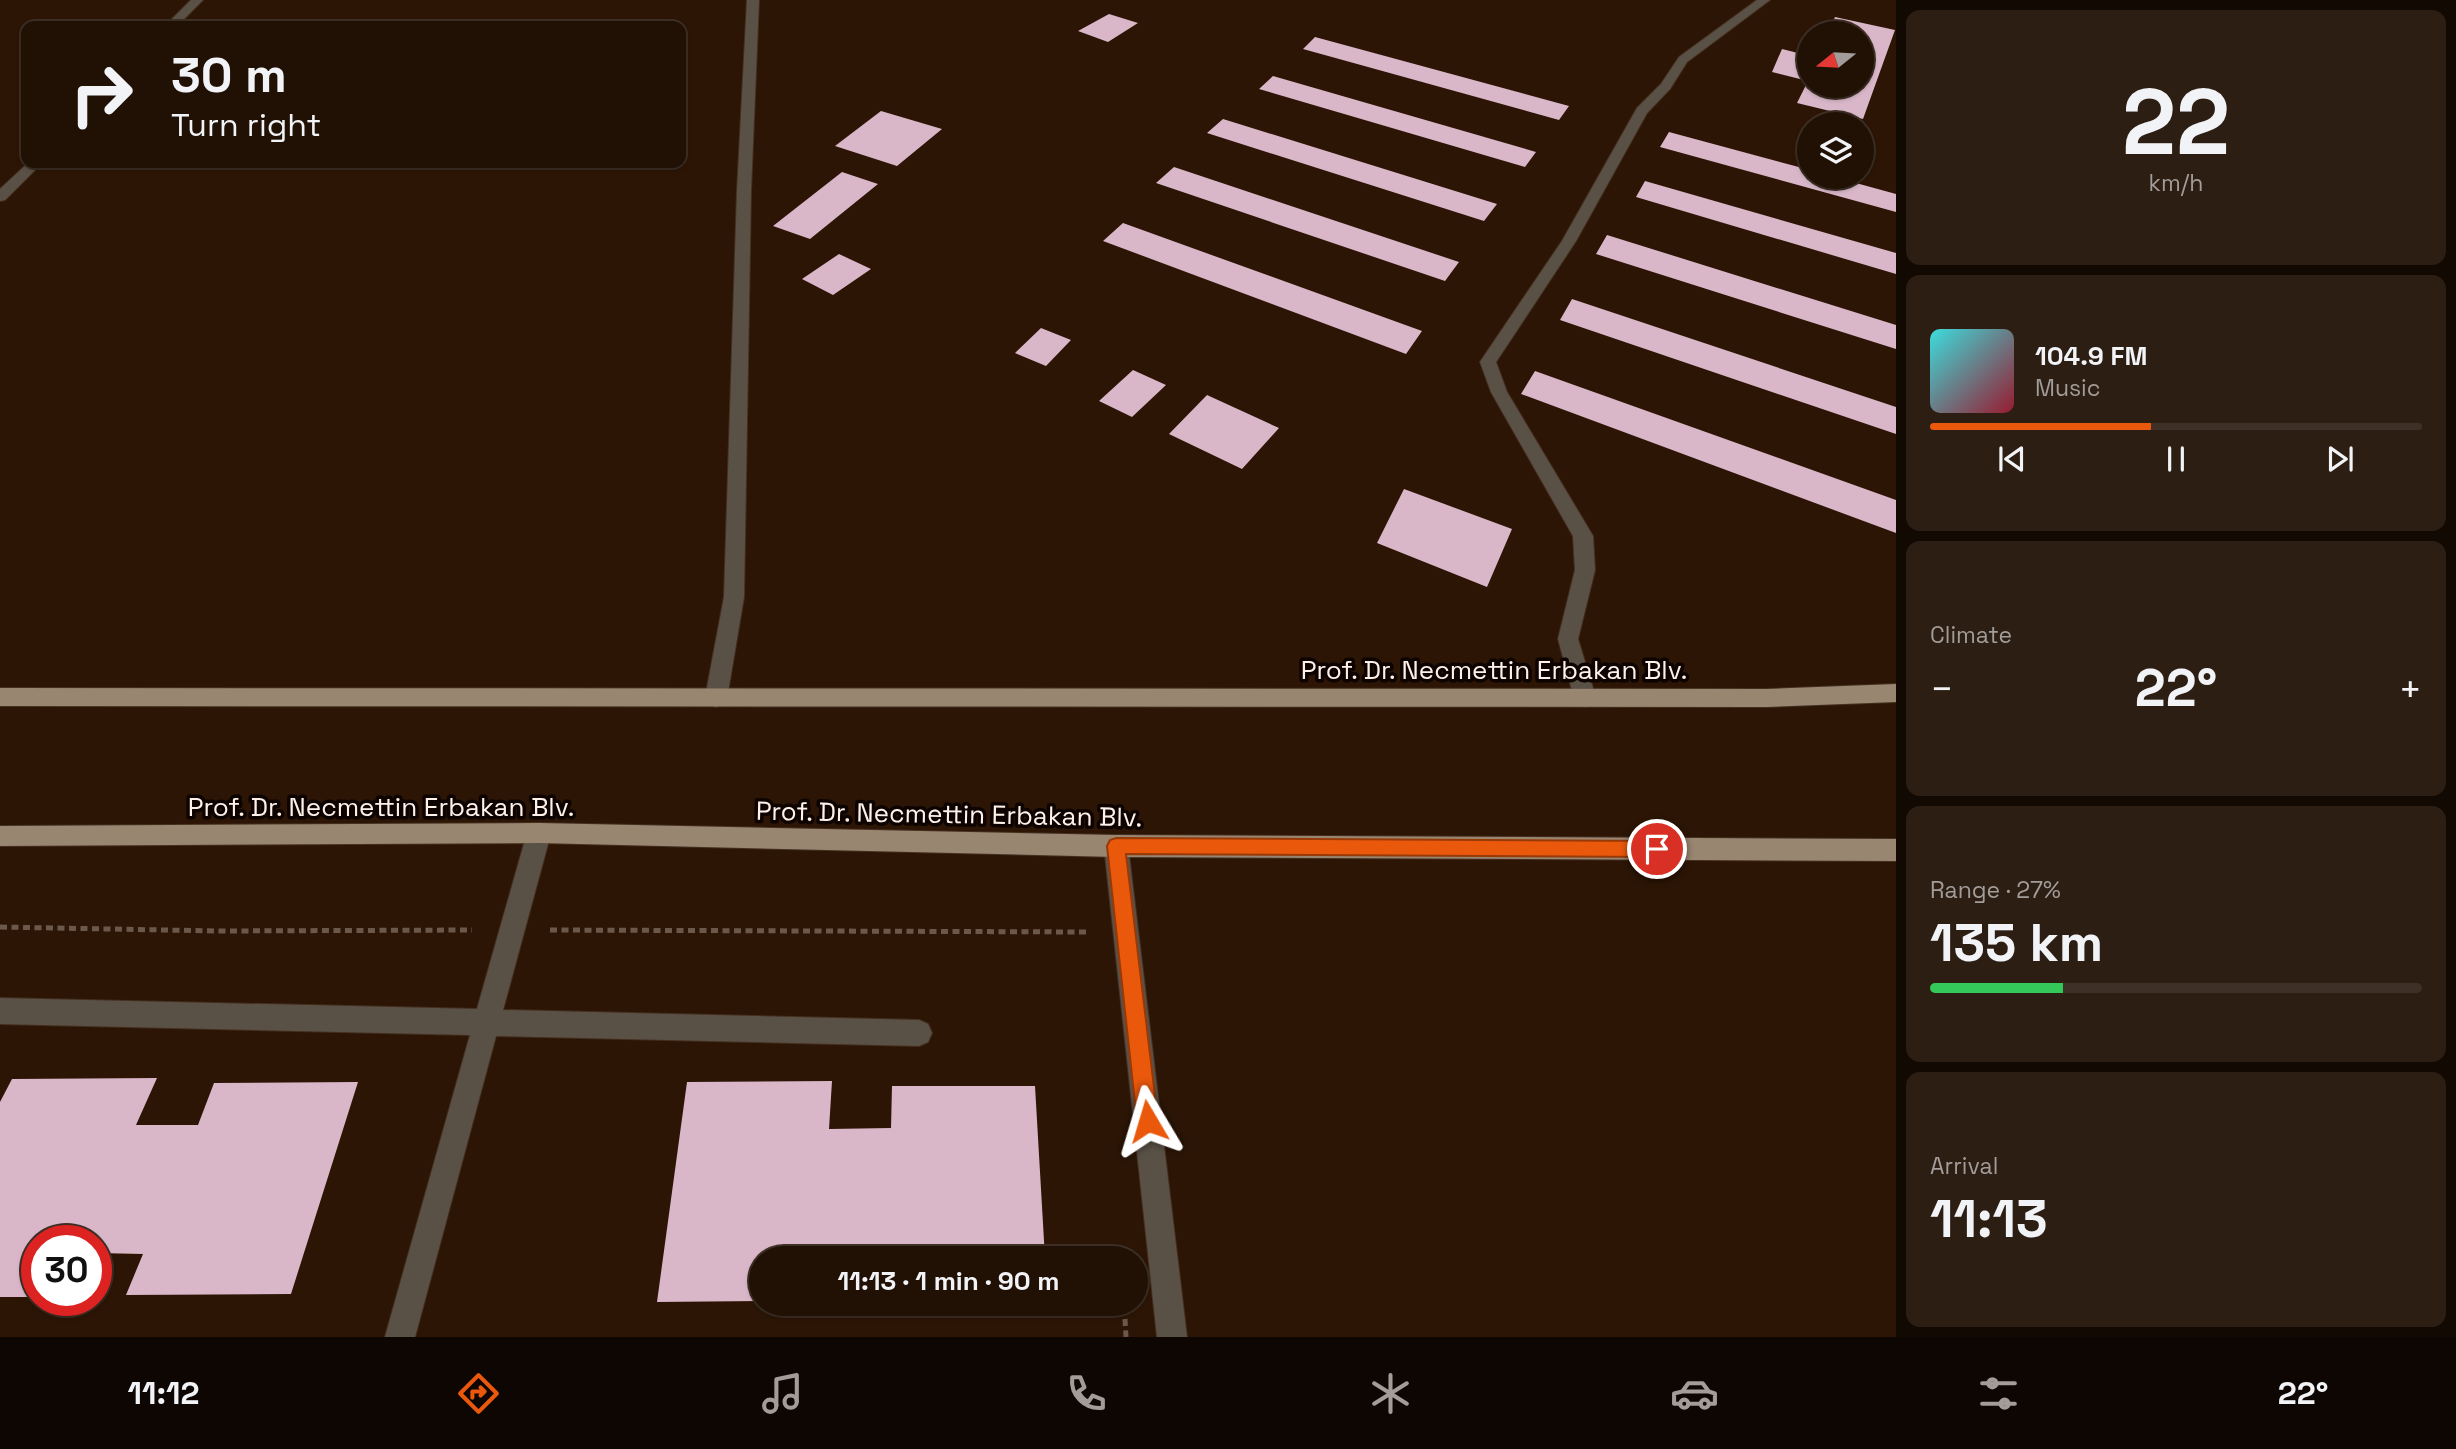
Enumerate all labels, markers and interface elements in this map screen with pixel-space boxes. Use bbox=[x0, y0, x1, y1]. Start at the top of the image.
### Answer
north arrow bbox=[1797, 21, 1874, 98]
map controls bbox=[1797, 21, 1874, 189]
text: 30 m bbox=[171, 44, 287, 106]
icon: right bbox=[56, 49, 147, 140]
text: 22 bbox=[2122, 64, 2230, 181]
text: Turn right bbox=[171, 105, 321, 145]
button: layers bbox=[1797, 112, 1874, 189]
text: km/h bbox=[2149, 168, 2203, 198]
text: 104.9 FM bbox=[2035, 339, 2147, 373]
text: Music bbox=[2035, 373, 2100, 403]
icon: previous bbox=[1993, 440, 2031, 478]
icon: pause bbox=[2157, 440, 2195, 478]
icon: next bbox=[2321, 440, 2359, 478]
text: Climate bbox=[1930, 620, 2012, 650]
street label: Prof. Dr. Necmettin Erbakan Blv. bbox=[1301, 653, 1687, 687]
text: 22° bbox=[2135, 655, 2217, 721]
text: − bbox=[1930, 665, 1954, 713]
text: + bbox=[2398, 665, 2422, 713]
street label: Prof. Dr. Necmettin Erbakan Blv. bbox=[188, 790, 574, 824]
street label: Prof. Dr. Necmettin Erbakan Blv. bbox=[756, 794, 1142, 834]
pin bbox=[1627, 819, 1687, 879]
icon: arrive bbox=[1638, 830, 1676, 868]
text: Range · 27% bbox=[1930, 875, 2061, 905]
text: 135 km bbox=[1930, 910, 2103, 976]
position arrow bbox=[1111, 1084, 1185, 1158]
text: Arrival bbox=[1930, 1151, 1998, 1181]
text: 11:13 bbox=[1930, 1186, 2048, 1252]
speed limit sign: 30 bbox=[21, 1225, 112, 1316]
text: 11:13 · 1 min · 90 m bbox=[838, 1264, 1059, 1298]
icon: directions bbox=[454, 1369, 503, 1418]
icon: music bbox=[758, 1369, 807, 1418]
icon: phone bbox=[1062, 1369, 1111, 1418]
icon: climate bbox=[1366, 1369, 1415, 1418]
icon: car bbox=[1670, 1369, 1719, 1418]
icon: filters bbox=[1974, 1369, 2023, 1418]
text: 11:12 bbox=[127, 1373, 199, 1413]
text: 22° bbox=[2278, 1373, 2328, 1413]

